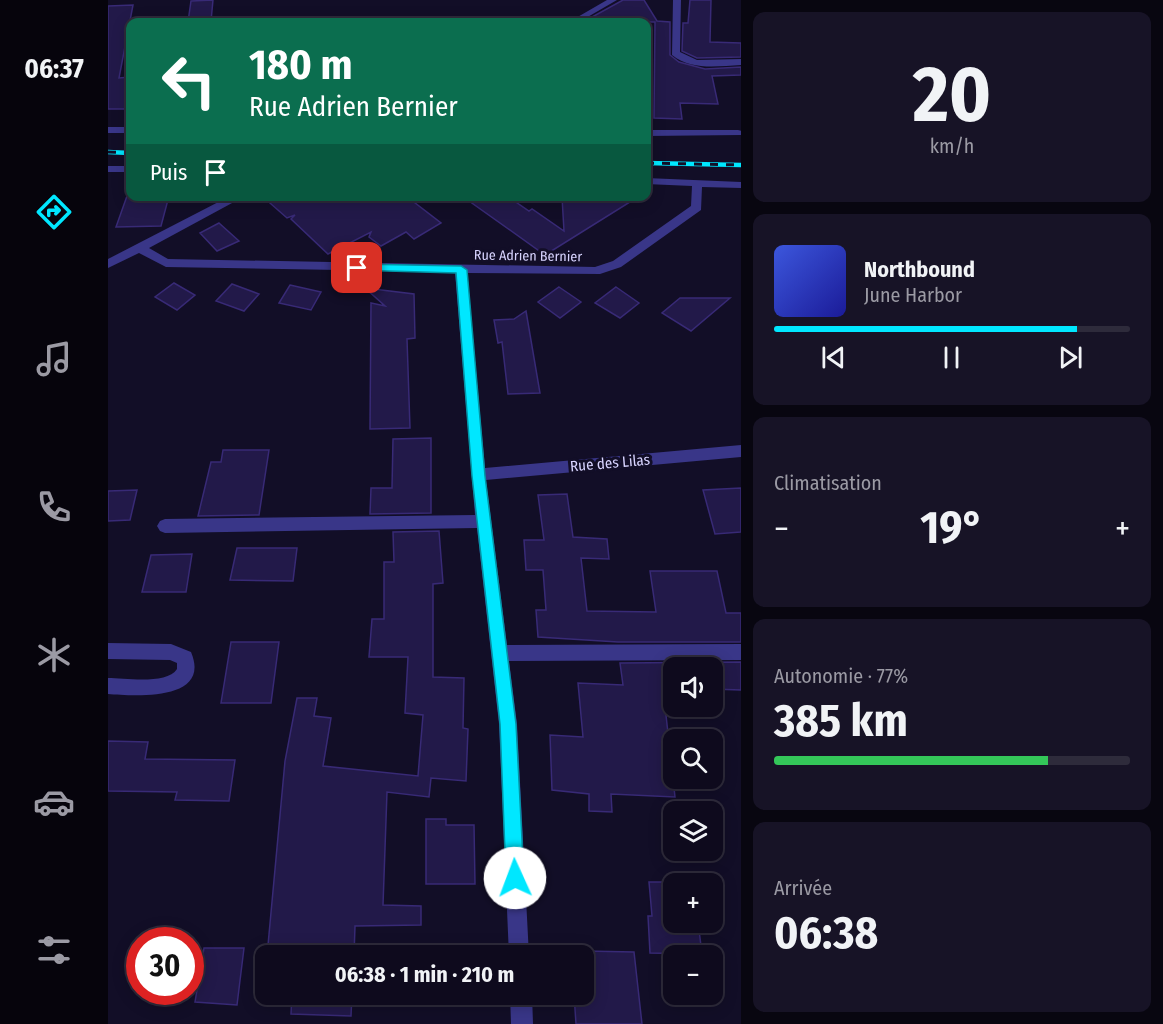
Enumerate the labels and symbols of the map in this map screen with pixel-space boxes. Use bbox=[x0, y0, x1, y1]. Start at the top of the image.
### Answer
pin bbox=[331, 242, 382, 293]
street label: Rue Adrien Bernier bbox=[474, 247, 582, 265]
street label: Rue des Lilas bbox=[569, 451, 651, 475]
position arrow bbox=[483, 846, 547, 910]
speed limit sign: 30 bbox=[126, 927, 204, 1005]

